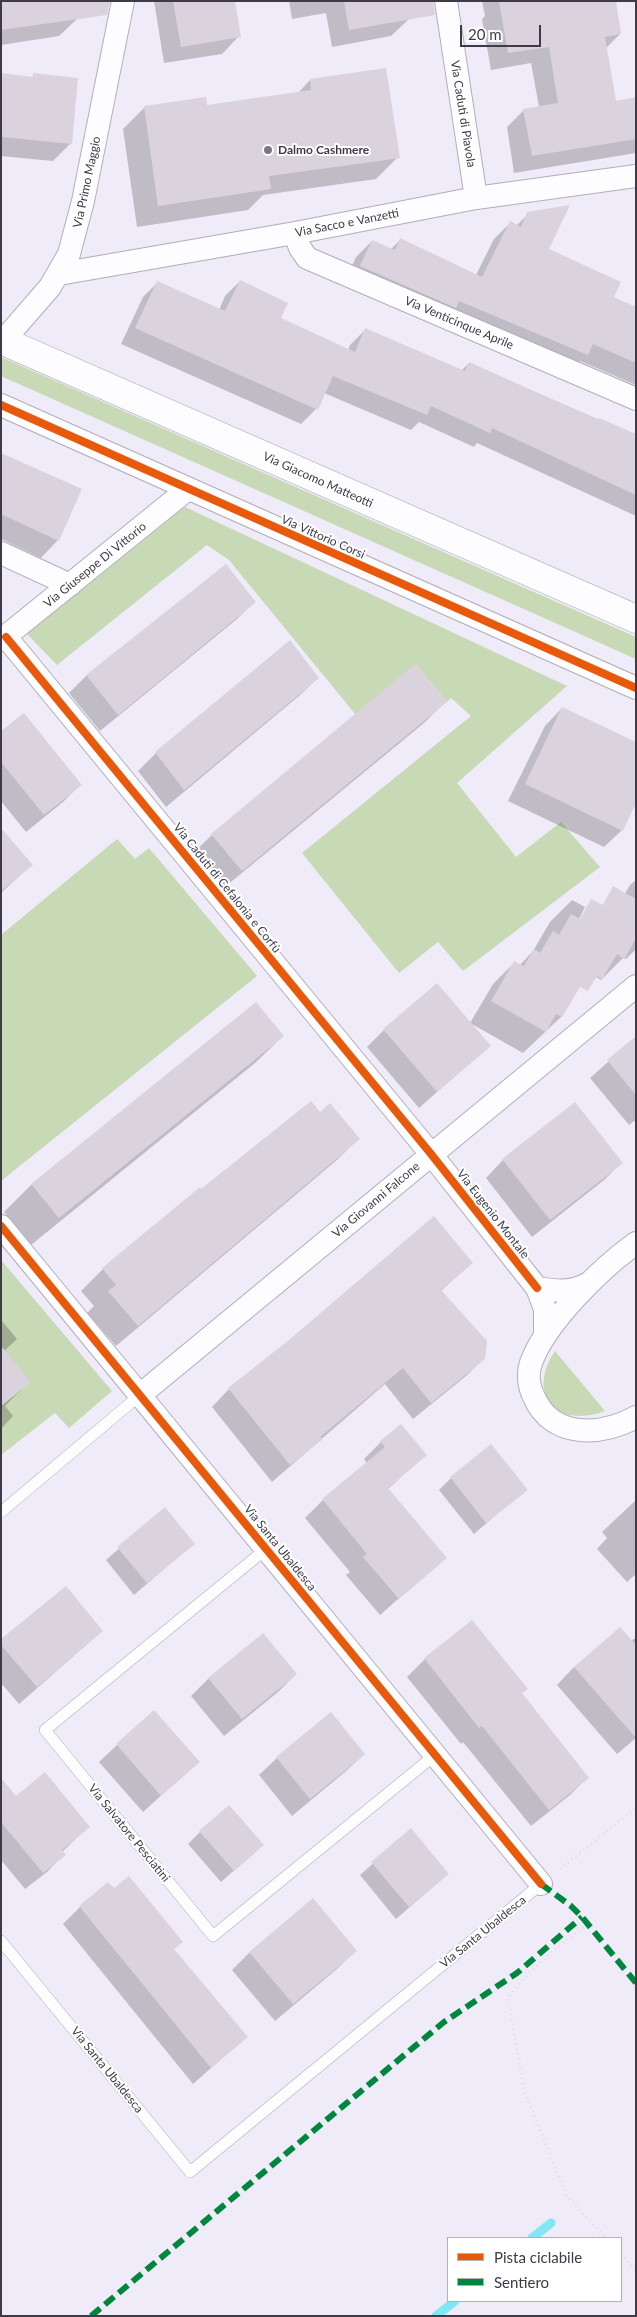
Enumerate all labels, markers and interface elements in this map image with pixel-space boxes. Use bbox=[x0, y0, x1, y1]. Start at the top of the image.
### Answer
scale bar bbox=[462, 15, 543, 47]
text: 20 m bbox=[468, 25, 502, 43]
street label: Via Caduti di Piavola bbox=[447, 60, 479, 168]
street label: Via Primo Maggio bbox=[70, 135, 104, 229]
place label: Dalmo Cashmere bbox=[278, 143, 369, 157]
marker: Dalmo Cashmere bbox=[262, 144, 274, 156]
street label: Via Sacco e Vanzetti bbox=[294, 206, 400, 240]
street label: Via Venticinque Aprile bbox=[402, 294, 516, 352]
street label: Via Giacomo Matteotti bbox=[261, 449, 375, 511]
street label: Via Vittorio Corsi bbox=[279, 512, 367, 562]
street label: Via Giuseppe Di Vittorio bbox=[41, 519, 149, 611]
street label: Via Caduti di Cefalonia e Corfù bbox=[170, 820, 284, 956]
street label: Via Giovanni Falcone bbox=[329, 1159, 423, 1241]
street label: Via Eugenio Montale bbox=[454, 1167, 532, 1261]
street label: Via Santa Ubaldesca bbox=[241, 1502, 319, 1594]
street label: Via Salvatore Pesciatini bbox=[85, 1781, 173, 1885]
street label: Via Santa Ubaldesca bbox=[437, 1893, 529, 1971]
street label: Via Santa Ubaldesca bbox=[68, 2024, 146, 2116]
legend bbox=[447, 2237, 622, 2302]
text: Pista ciclabile bbox=[494, 2248, 582, 2266]
text: Sentiero bbox=[494, 2273, 549, 2291]

